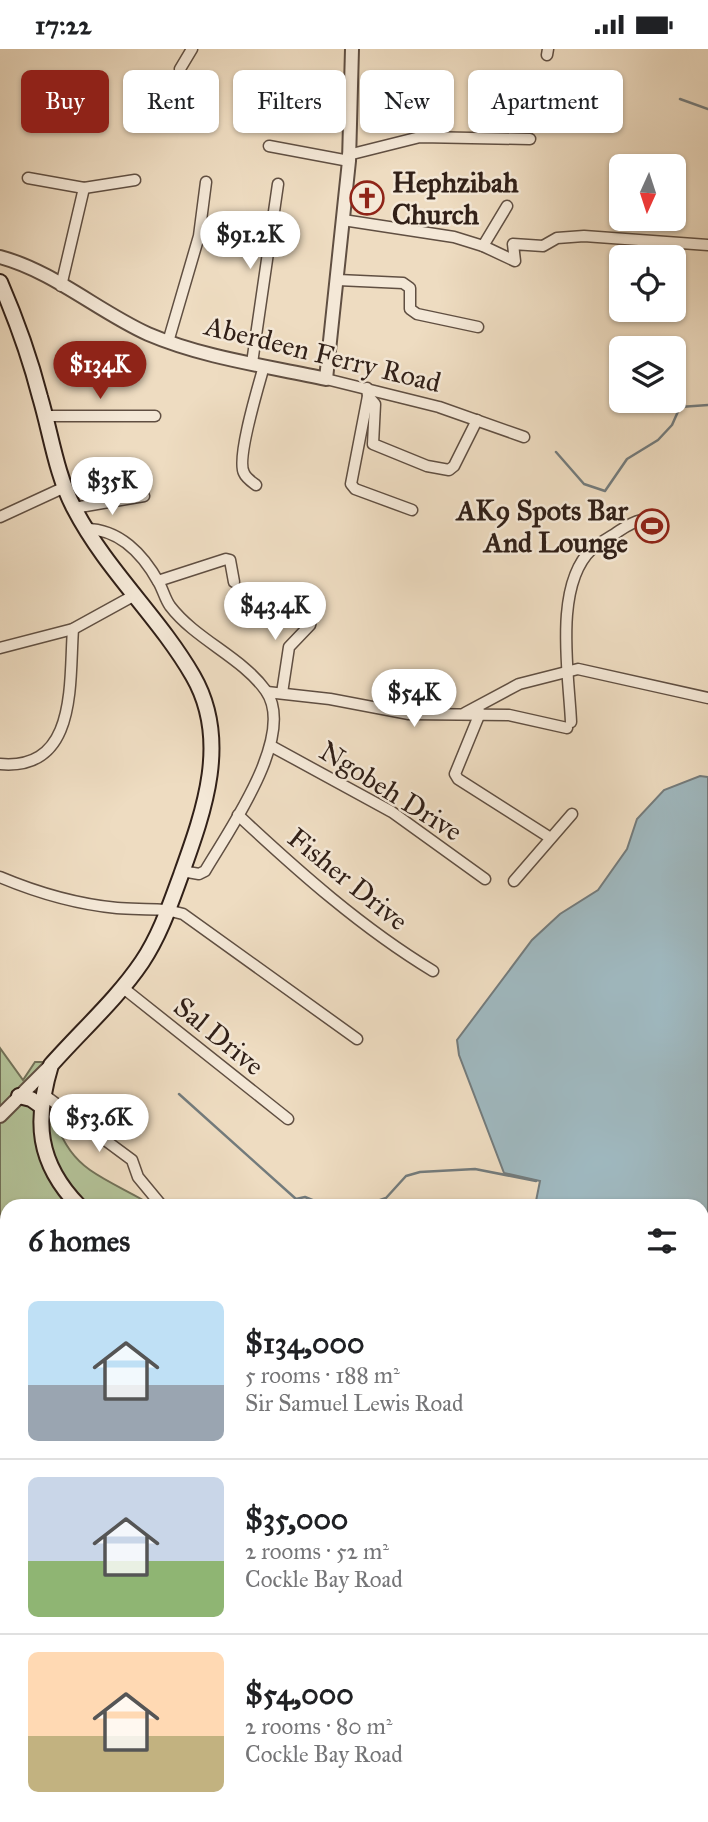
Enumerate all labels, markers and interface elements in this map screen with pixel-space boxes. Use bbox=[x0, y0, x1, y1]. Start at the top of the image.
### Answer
text: 17:22 bbox=[35, 9, 91, 41]
chip: Buy bbox=[21, 70, 109, 133]
chip: Rent bbox=[123, 70, 219, 133]
chip: Filters bbox=[233, 70, 346, 133]
chip: New bbox=[360, 70, 454, 133]
chip: Apartment bbox=[468, 70, 623, 133]
north arrow bbox=[609, 154, 686, 231]
map controls bbox=[609, 154, 686, 413]
place label: Hephzibah Church bbox=[392, 165, 519, 232]
church icon: Hephzibah Church bbox=[348, 179, 386, 217]
pin: $91.2K bbox=[193, 211, 307, 271]
text: $91.2K bbox=[216, 220, 284, 248]
button: locate bbox=[609, 245, 686, 322]
street label: Aberdeen Ferry Road bbox=[200, 307, 445, 400]
button: layers bbox=[609, 336, 686, 413]
pin: $134K bbox=[51, 341, 149, 401]
text: $134K bbox=[69, 350, 131, 378]
pin: $35K bbox=[71, 457, 153, 517]
text: $35K bbox=[87, 466, 137, 494]
place label: AK9 Spots Bar And Lounge bbox=[455, 493, 628, 560]
sports icon: AK9 Spots Bar And Lounge bbox=[633, 507, 671, 545]
pin: $43.4K bbox=[218, 583, 332, 642]
text: $43.4K bbox=[240, 591, 310, 619]
pin: $54K bbox=[373, 669, 455, 729]
text: $54K bbox=[387, 678, 441, 706]
street label: Ngobeh Drive bbox=[313, 733, 469, 849]
street label: Fisher Drive bbox=[281, 820, 415, 938]
street label: Sal Drive bbox=[167, 989, 271, 1083]
pin: $53.6K bbox=[42, 1095, 156, 1154]
text: $53.6K bbox=[66, 1103, 132, 1131]
icon: filters bbox=[643, 1222, 681, 1260]
text: 6 homes bbox=[28, 1223, 130, 1259]
text: $134,000 bbox=[245, 1325, 364, 1361]
icon: home bbox=[84, 1329, 168, 1413]
text: 5 rooms · 188 m² bbox=[245, 1361, 400, 1389]
text: Sir Samuel Lewis Road bbox=[245, 1389, 464, 1417]
text: $35,000 bbox=[245, 1501, 348, 1537]
icon: home bbox=[84, 1505, 168, 1589]
text: 2 rooms · 52 m² bbox=[245, 1537, 389, 1565]
text: Cockle Bay Road bbox=[245, 1565, 403, 1593]
text: $54,000 bbox=[245, 1676, 354, 1712]
icon: home bbox=[84, 1680, 168, 1764]
text: 2 rooms · 80 m² bbox=[245, 1712, 392, 1740]
text: Cockle Bay Road bbox=[245, 1740, 403, 1768]

